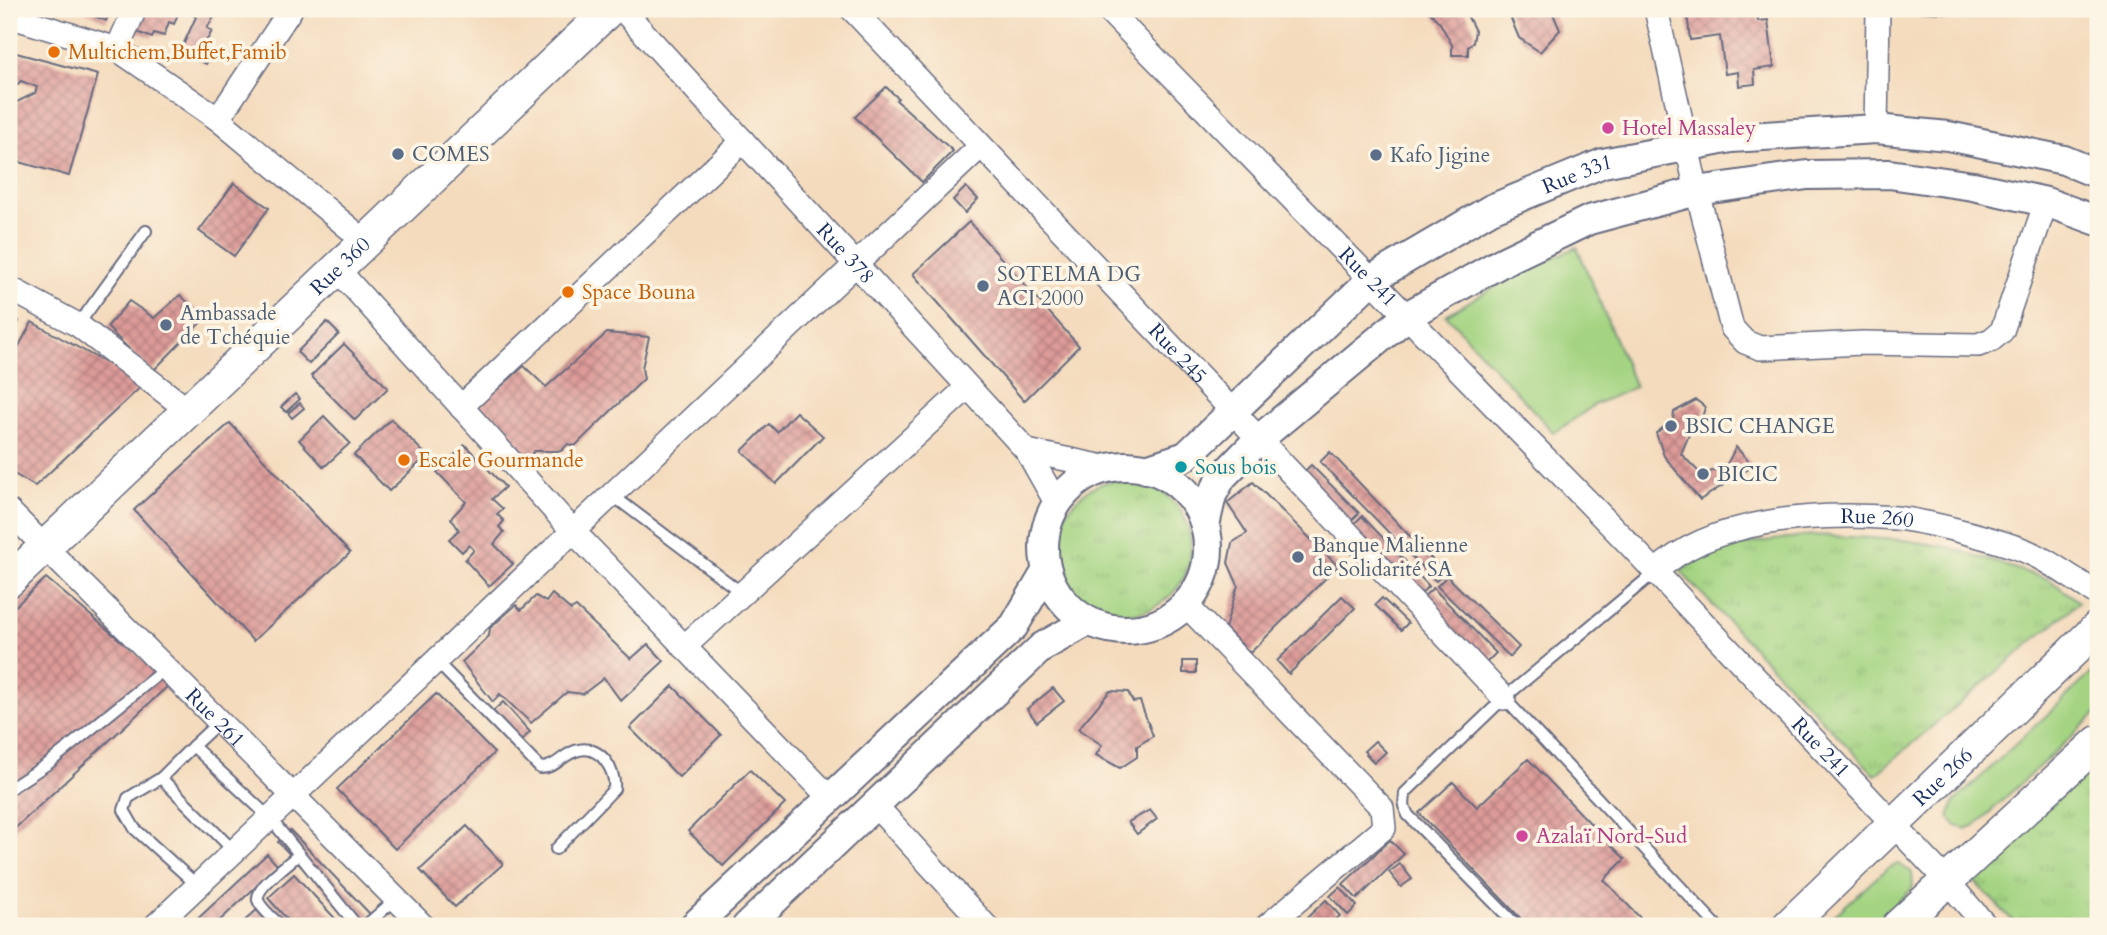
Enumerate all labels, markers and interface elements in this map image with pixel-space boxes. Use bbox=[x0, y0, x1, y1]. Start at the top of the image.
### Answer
place label: Multichem,Buffet,Famib bbox=[68, 38, 287, 67]
marker: Multichem,Buffet,Famib bbox=[46, 44, 62, 60]
place label: Hotel Massaley bbox=[1622, 114, 1756, 143]
marker: Hotel Massaley bbox=[1600, 120, 1616, 136]
place label: COMES bbox=[412, 140, 489, 169]
place label: Kafo Jigine bbox=[1390, 141, 1490, 170]
marker: COMES bbox=[390, 146, 406, 162]
marker: Kafo Jigine bbox=[1368, 147, 1384, 163]
street label: Rue 331 bbox=[1538, 147, 1614, 201]
street label: Rue 378 bbox=[810, 216, 881, 290]
street label: Rue 360 bbox=[303, 230, 377, 302]
street label: Rue 241 bbox=[1332, 240, 1404, 313]
place label: SOTELMA DG ACI 2000 bbox=[997, 260, 1141, 313]
place label: Space Bouna bbox=[582, 278, 696, 307]
marker: SOTELMA DG ACI 2000 bbox=[975, 278, 991, 294]
marker: Space Bouna bbox=[560, 284, 576, 300]
place label: Ambassade de Tchéquie bbox=[180, 299, 291, 352]
marker: Ambassade de Tchéquie bbox=[158, 317, 174, 333]
street label: Rue 245 bbox=[1142, 317, 1214, 390]
place label: BSIC CHANGE bbox=[1685, 412, 1835, 441]
marker: BSIC CHANGE bbox=[1663, 418, 1679, 434]
place label: Escale Gourmande bbox=[418, 446, 584, 475]
marker: Escale Gourmande bbox=[396, 452, 412, 468]
place label: Sous bois bbox=[1195, 453, 1277, 482]
marker: Sous bois bbox=[1173, 459, 1189, 475]
place label: BICIC bbox=[1717, 460, 1778, 489]
marker: BICIC bbox=[1695, 466, 1711, 482]
street label: Rue 260 bbox=[1840, 502, 1916, 535]
place label: Banque Malienne de Solidarité SA bbox=[1312, 531, 1468, 584]
marker: Banque Malienne de Solidarité SA bbox=[1290, 549, 1306, 565]
street label: Rue 261 bbox=[179, 681, 251, 754]
street label: Rue 241 bbox=[1785, 711, 1857, 784]
street label: Rue 266 bbox=[1906, 741, 1979, 813]
place label: Azalaï Nord-Sud bbox=[1536, 822, 1687, 851]
marker: Azalaï Nord-Sud bbox=[1514, 828, 1530, 844]

